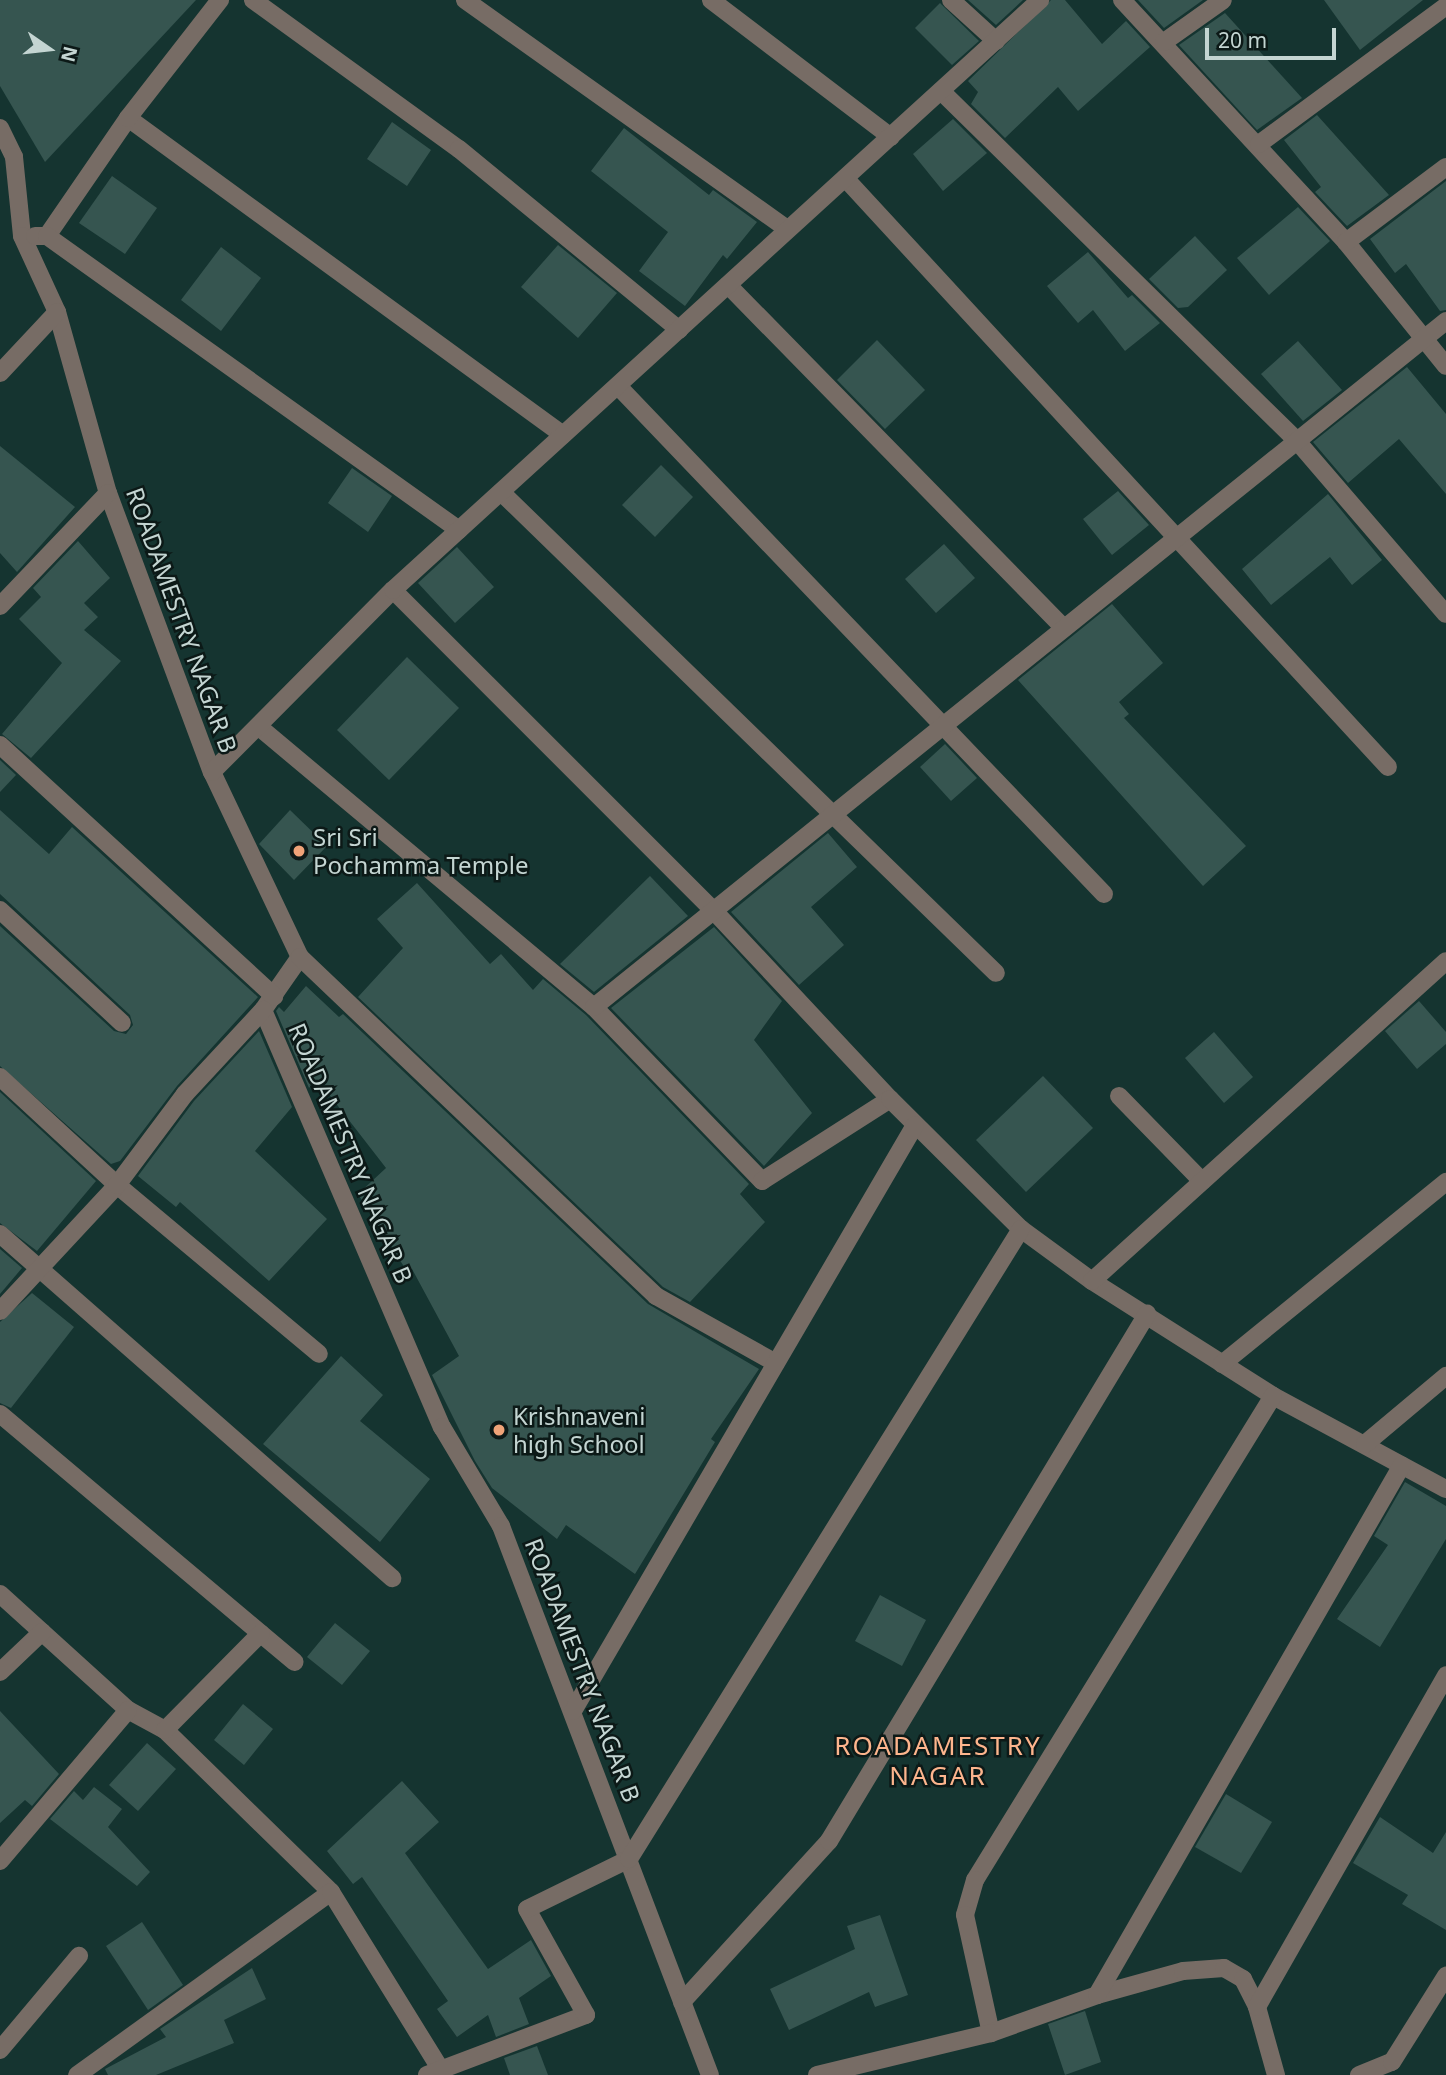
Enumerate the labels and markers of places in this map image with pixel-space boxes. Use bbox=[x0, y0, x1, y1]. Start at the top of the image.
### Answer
place label: Sri Sri Pochamma Temple bbox=[313, 823, 529, 879]
marker: Sri Sri Pochamma Temple bbox=[291, 843, 307, 859]
place label: Krishnaveni high School bbox=[513, 1402, 645, 1458]
marker: Krishnaveni high School bbox=[491, 1422, 507, 1438]

